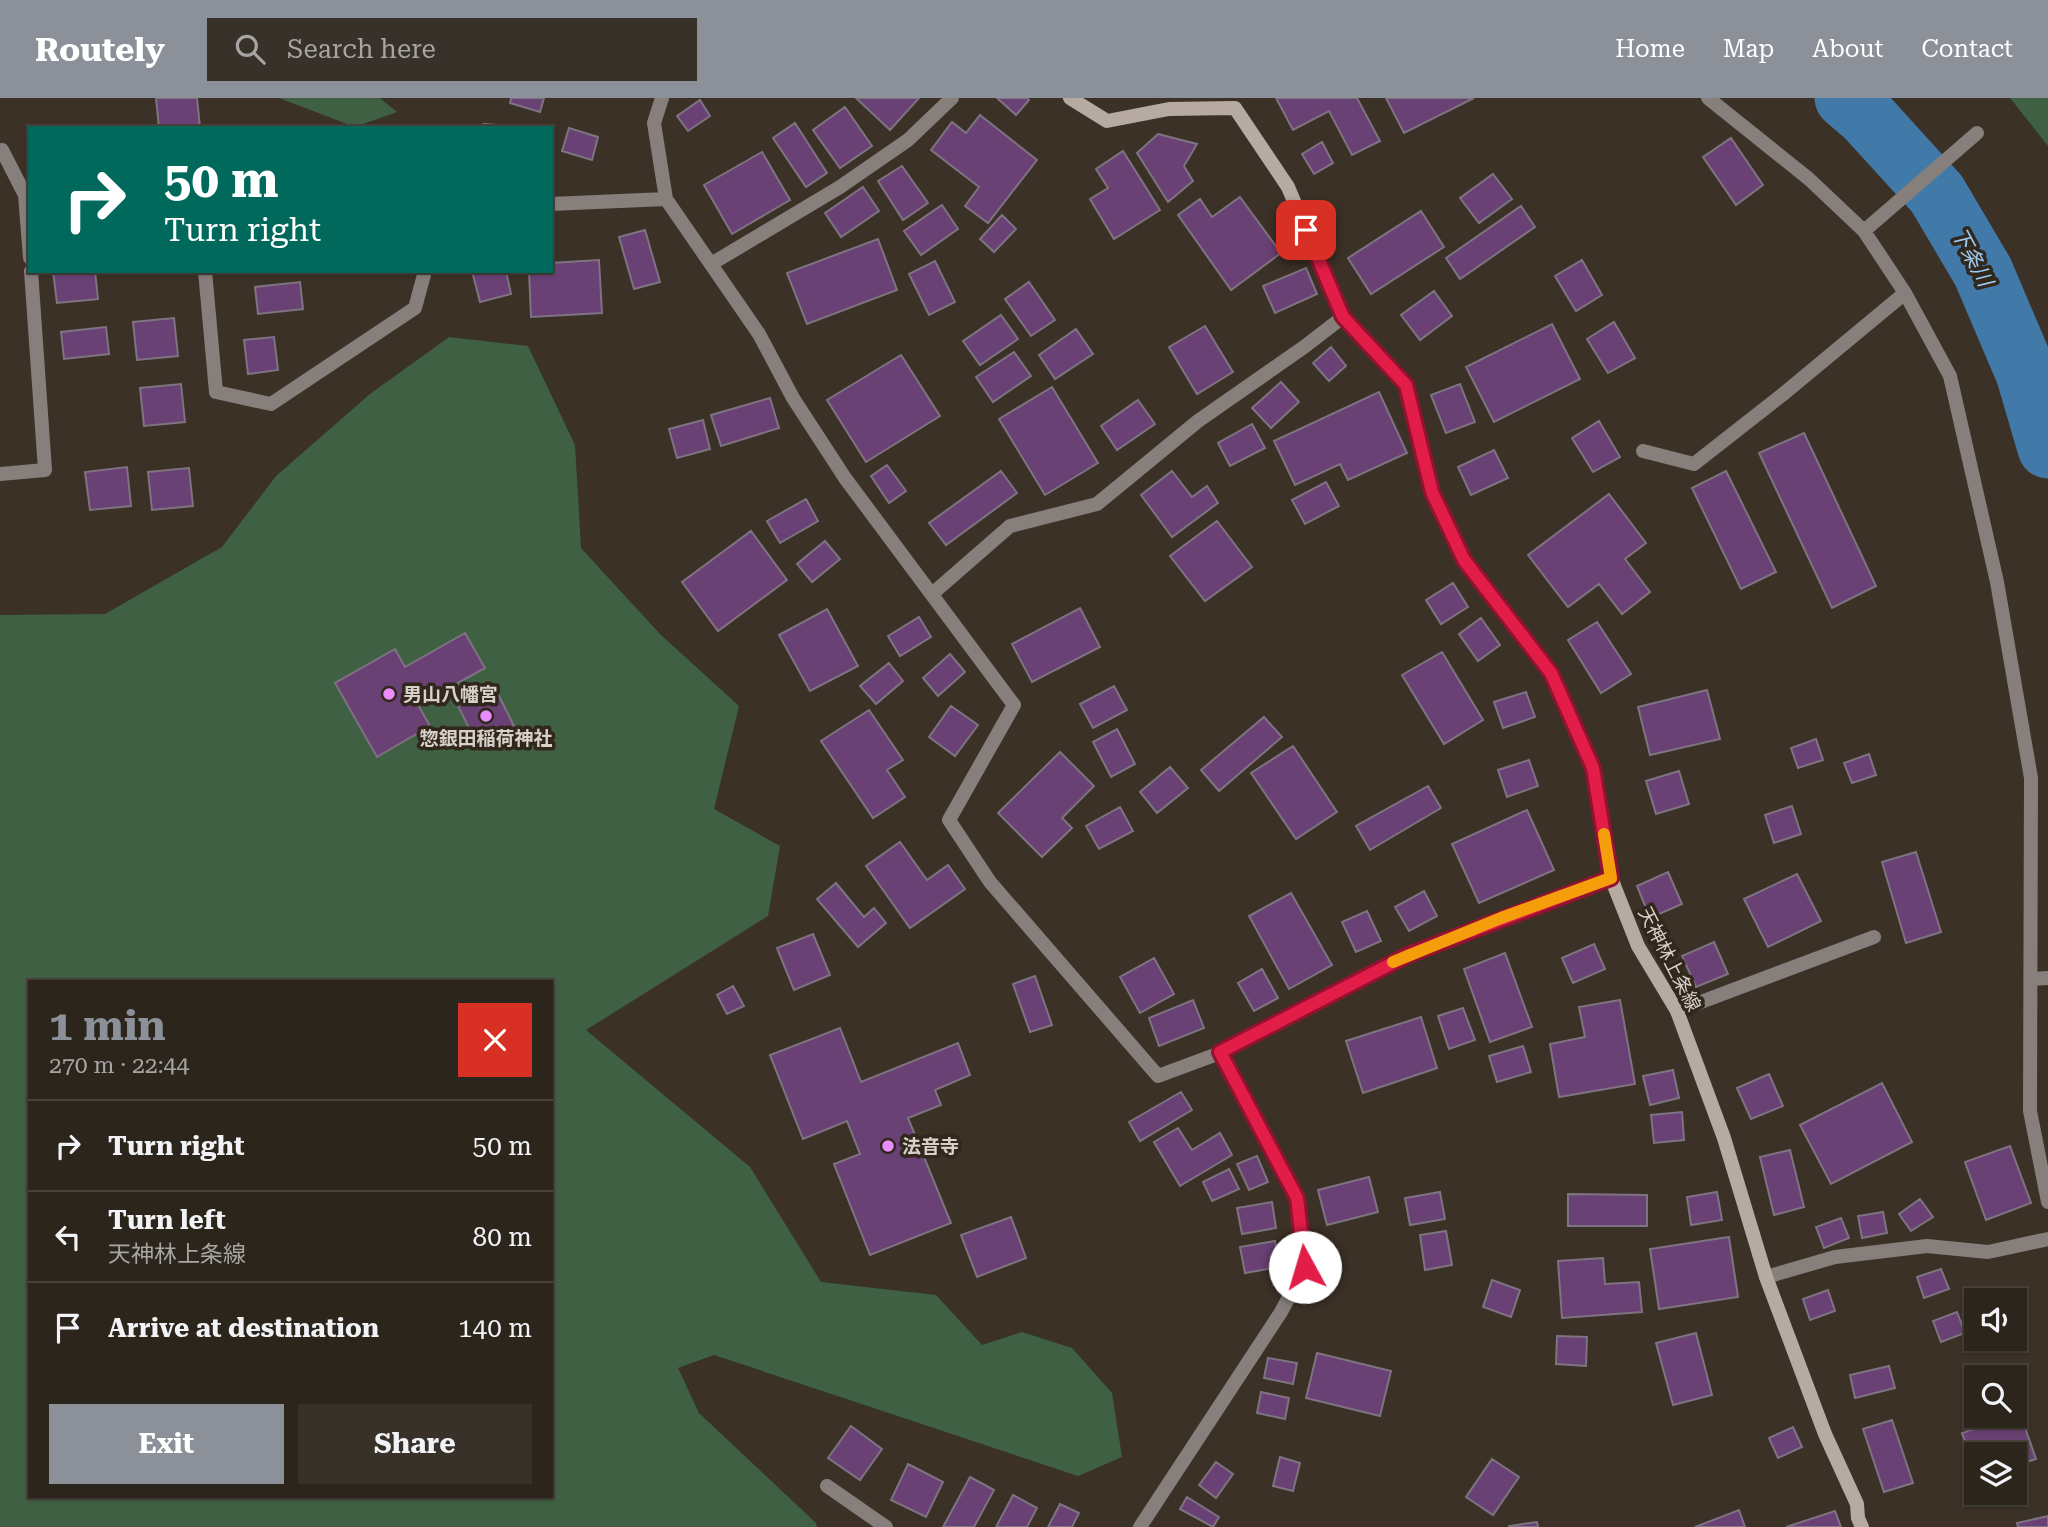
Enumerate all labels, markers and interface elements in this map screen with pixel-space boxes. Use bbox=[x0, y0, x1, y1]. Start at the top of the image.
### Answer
search box bbox=[207, 18, 697, 81]
text: Routely bbox=[35, 30, 165, 69]
icon: search bbox=[231, 30, 269, 68]
text: Search here bbox=[287, 34, 436, 64]
text: Home bbox=[1615, 35, 1685, 63]
text: Map bbox=[1723, 35, 1774, 63]
text: About bbox=[1812, 35, 1883, 63]
text: Contact bbox=[1921, 35, 2013, 63]
text: 50 m bbox=[164, 152, 279, 209]
icon: right bbox=[49, 154, 140, 245]
pin bbox=[1276, 200, 1336, 260]
text: Turn right bbox=[164, 211, 321, 249]
icon: arrive bbox=[1287, 211, 1325, 249]
water label: 下条川 bbox=[1947, 224, 1998, 292]
place label: 男山八幡宮 bbox=[403, 683, 498, 706]
marker: 男山八幡宮 bbox=[381, 686, 397, 702]
marker: 惣銀田稲荷神社 bbox=[478, 708, 494, 724]
place label: 惣銀田稲荷神社 bbox=[419, 727, 553, 750]
street label: 天神林上条線 bbox=[1633, 903, 1706, 1015]
text: 1 min bbox=[49, 1001, 166, 1050]
button: close bbox=[458, 1003, 532, 1077]
text: 270 m · 22:44 bbox=[49, 1052, 189, 1079]
icon: right bbox=[49, 1127, 87, 1165]
text: Turn right bbox=[108, 1131, 244, 1161]
text: 50 m bbox=[473, 1131, 532, 1161]
place label: 法音寺 bbox=[902, 1135, 959, 1158]
marker: 法音寺 bbox=[880, 1138, 896, 1154]
text: Turn left bbox=[108, 1205, 226, 1235]
icon: left bbox=[49, 1218, 87, 1256]
text: 80 m bbox=[473, 1222, 532, 1252]
position arrow bbox=[1268, 1230, 1342, 1304]
text: 天神林上条線 bbox=[108, 1241, 246, 1268]
map controls bbox=[1964, 1288, 2027, 1505]
button: sound bbox=[1964, 1288, 2027, 1351]
icon: arrive bbox=[49, 1309, 87, 1347]
text: Arrive at destination bbox=[108, 1313, 379, 1343]
text: 140 m bbox=[458, 1313, 532, 1343]
button: search bbox=[1964, 1365, 2027, 1428]
button: Exit bbox=[49, 1404, 284, 1484]
button: Share bbox=[298, 1404, 532, 1484]
button: layers bbox=[1964, 1442, 2027, 1505]

